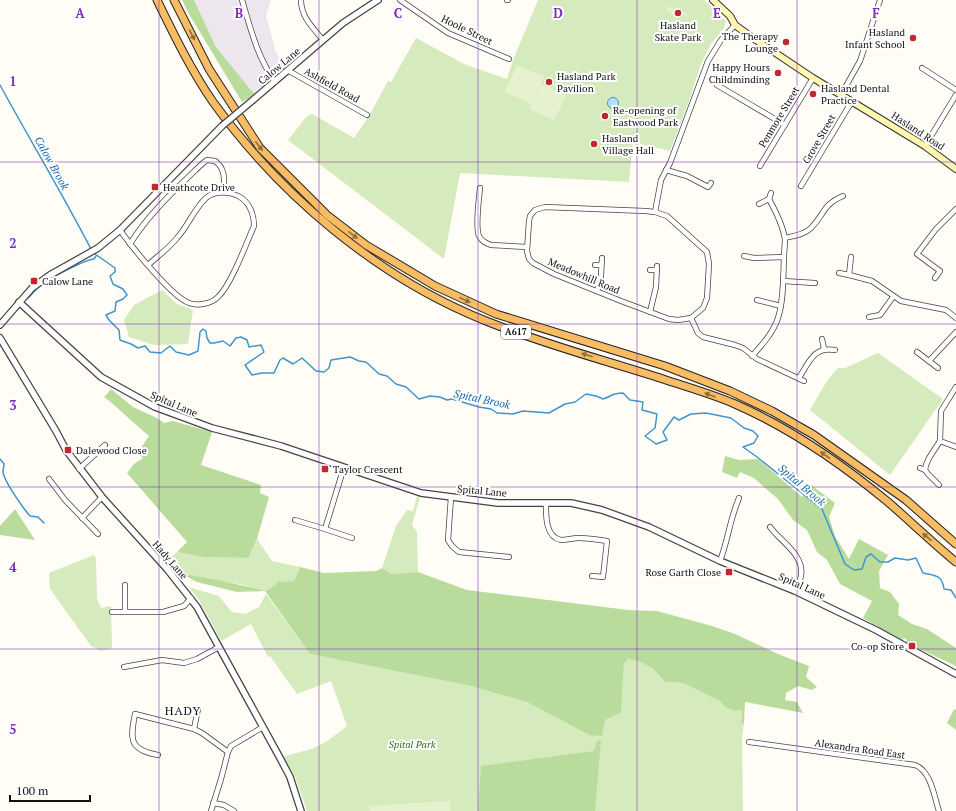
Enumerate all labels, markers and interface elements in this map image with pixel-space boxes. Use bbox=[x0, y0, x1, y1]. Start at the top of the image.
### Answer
text: A bbox=[75, 4, 85, 22]
text: B bbox=[235, 4, 243, 22]
text: C bbox=[394, 4, 402, 22]
text: D bbox=[553, 4, 563, 22]
text: E bbox=[713, 4, 721, 22]
text: F bbox=[872, 4, 880, 22]
marker: Hasland Skate Park bbox=[673, 8, 683, 18]
street label: Hoole Street bbox=[439, 12, 495, 48]
place label: Hasland Skate Park bbox=[655, 19, 702, 44]
place label: Hasland Infant School bbox=[845, 26, 905, 51]
one-way arrow bbox=[189, 29, 195, 41]
place label: The Therapy Lounge bbox=[722, 30, 779, 55]
marker: Hasland Infant School bbox=[908, 33, 918, 43]
marker: The Therapy Lounge bbox=[781, 37, 791, 47]
street label: Calow Lane bbox=[255, 45, 303, 87]
place label: Happy Hours Childminding bbox=[709, 61, 771, 86]
street label: Ashfield Road bbox=[302, 64, 362, 106]
marker: Happy Hours Childminding bbox=[773, 68, 783, 78]
place label: Hasland Park Pavilion bbox=[557, 70, 616, 95]
text: 1 bbox=[9, 72, 17, 90]
marker: Hasland Park Pavilion bbox=[544, 77, 554, 87]
place label: Hasland Dental Practice bbox=[821, 82, 889, 107]
street label: Penmore Street bbox=[756, 84, 802, 150]
marker: Hasland Dental Practice bbox=[808, 89, 818, 99]
place label: Re-opening of Eastwood Park bbox=[613, 104, 679, 129]
street label: Hasland Road bbox=[889, 109, 947, 153]
marker: Re-opening of Eastwood Park bbox=[600, 111, 610, 121]
street label: Grove Street bbox=[800, 112, 839, 166]
place label: Hasland Village Hall bbox=[602, 132, 654, 157]
water label: Calow Brook bbox=[32, 134, 73, 193]
marker: Hasland Village Hall bbox=[589, 139, 599, 149]
one-way arrow bbox=[255, 140, 263, 151]
place label: Heathcote Drive bbox=[163, 181, 235, 194]
marker: Heathcote Drive bbox=[150, 182, 160, 192]
one-way arrow bbox=[348, 231, 359, 239]
text: 2 bbox=[9, 234, 17, 252]
street label: Meadowhill Road bbox=[546, 255, 622, 297]
place label: Calow Lane bbox=[42, 275, 93, 288]
marker: Calow Lane bbox=[29, 276, 39, 286]
one-way arrow bbox=[460, 297, 471, 303]
road number: A617 bbox=[501, 325, 531, 339]
one-way arrow bbox=[581, 352, 593, 358]
water label: Spital Brook bbox=[452, 386, 512, 412]
street label: Spital Lane bbox=[149, 388, 199, 420]
one-way arrow bbox=[704, 392, 716, 398]
text: 3 bbox=[9, 396, 17, 414]
place label: Dalewood Close bbox=[76, 444, 147, 457]
marker: Dalewood Close bbox=[63, 445, 73, 455]
one-way arrow bbox=[819, 452, 831, 459]
water label: Spital Brook bbox=[775, 461, 829, 509]
place label: Taylor Crescent bbox=[333, 463, 403, 476]
marker: Taylor Crescent bbox=[320, 464, 330, 474]
street label: Spital Lane bbox=[457, 482, 507, 500]
one-way arrow bbox=[921, 532, 932, 541]
street label: Hady Lane bbox=[150, 538, 190, 582]
text: 4 bbox=[9, 558, 17, 576]
place label: Rose Garth Close bbox=[645, 566, 721, 579]
marker: Rose Garth Close bbox=[724, 567, 734, 577]
street label: Spital Lane bbox=[777, 570, 827, 602]
place label: Co-op Store bbox=[851, 640, 904, 653]
marker: Co-op Store bbox=[907, 641, 917, 651]
district label: HADY bbox=[165, 703, 201, 718]
text: 5 bbox=[9, 720, 17, 738]
street label: Alexandra Road East bbox=[814, 736, 906, 762]
park label: Spital Park bbox=[388, 738, 436, 751]
scale bar bbox=[10, 777, 90, 803]
text: 100 m bbox=[16, 783, 49, 798]

